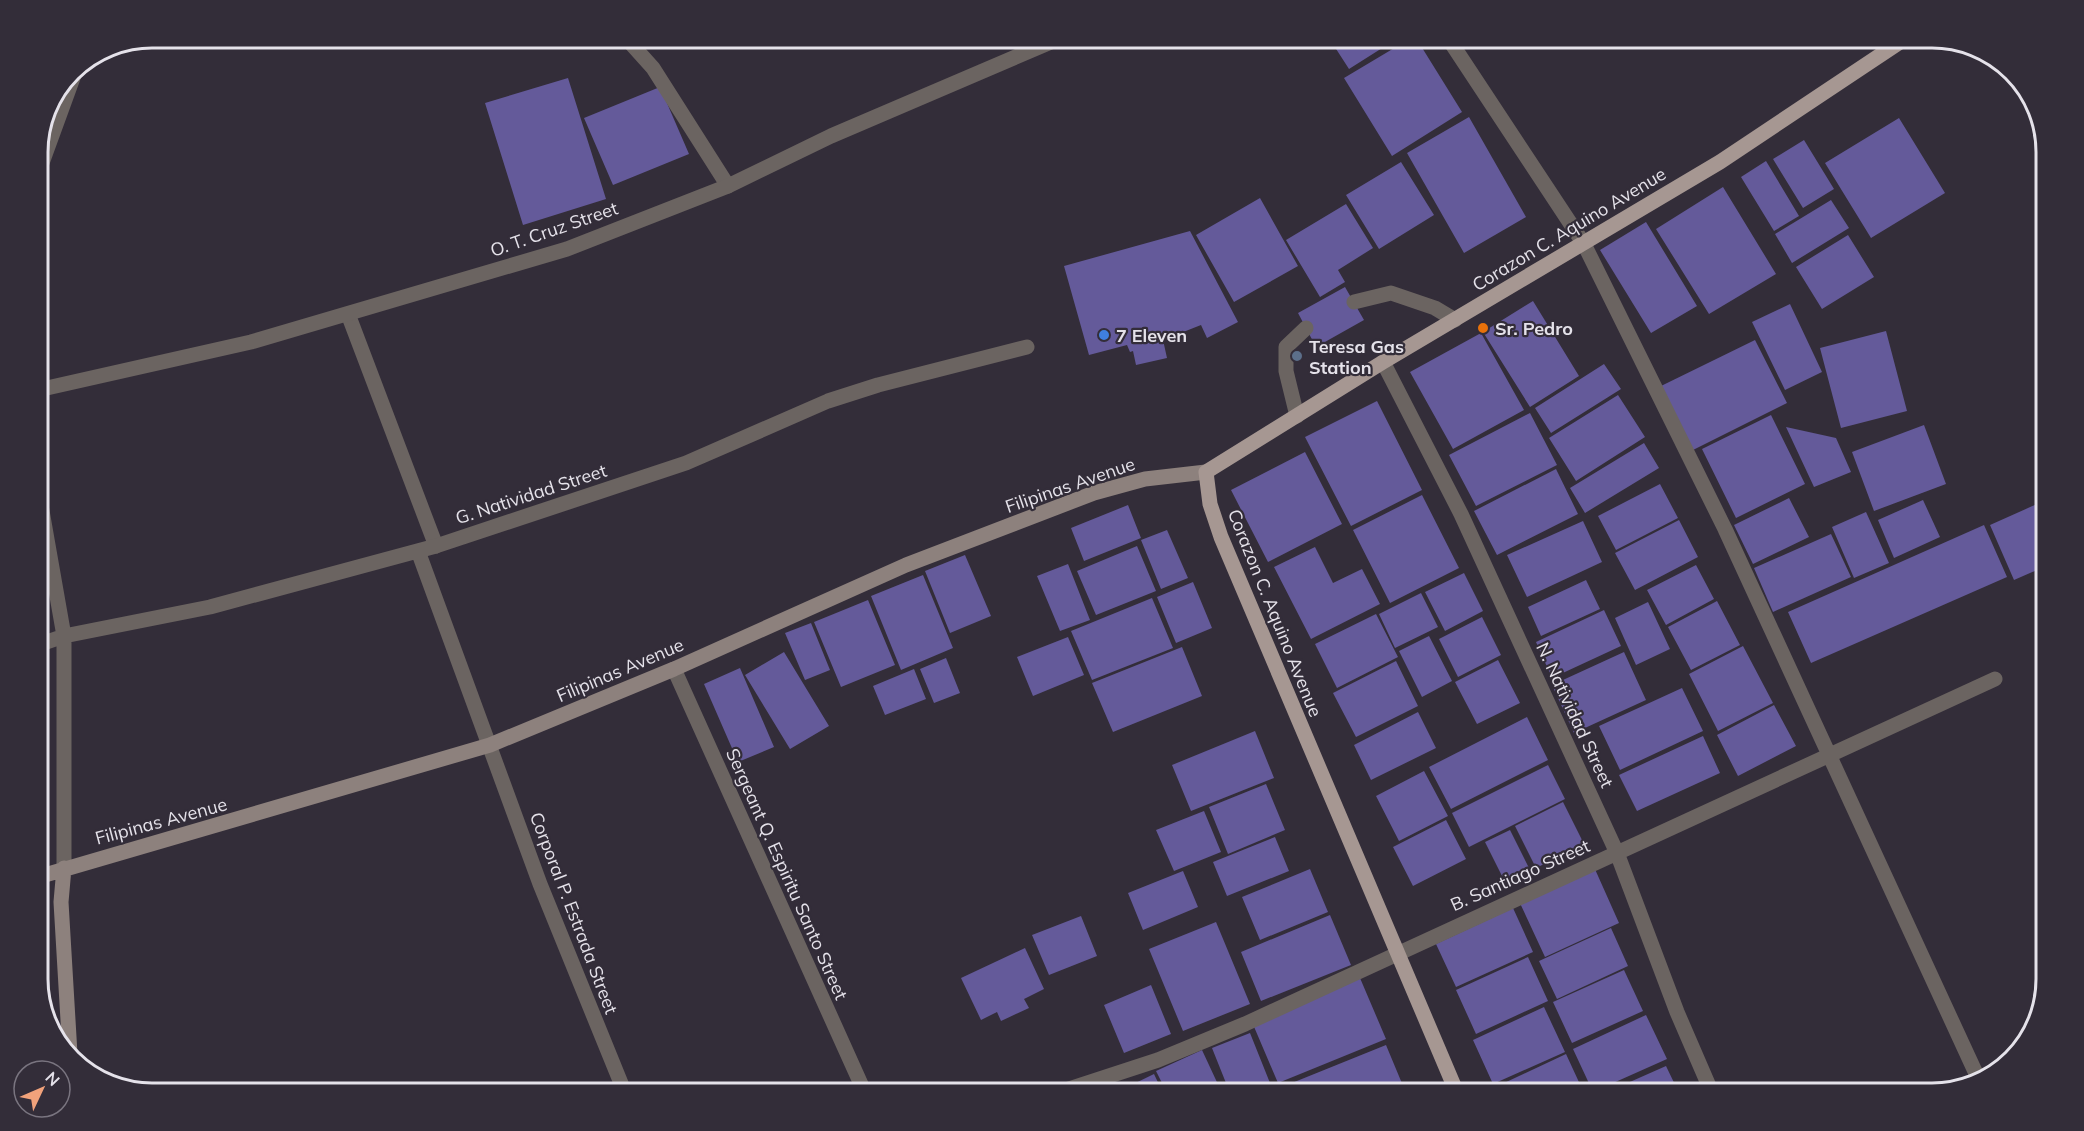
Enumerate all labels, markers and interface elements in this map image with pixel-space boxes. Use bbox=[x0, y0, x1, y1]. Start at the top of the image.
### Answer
street label: Corazon C. Aquino Avenue bbox=[1468, 162, 1670, 296]
street label: O. T. Cruz Street bbox=[487, 196, 621, 262]
place label: Sr. Pedro bbox=[1495, 317, 1573, 340]
marker: Sr. Pedro bbox=[1476, 321, 1490, 335]
place label: 7 Eleven bbox=[1116, 324, 1187, 347]
marker: 7 Eleven bbox=[1097, 328, 1111, 342]
place label: Teresa Gas Station bbox=[1309, 335, 1404, 379]
marker: Teresa Gas Station bbox=[1290, 349, 1304, 363]
street label: Filipinas Avenue bbox=[1002, 452, 1138, 518]
street label: G. Natividad Street bbox=[453, 459, 609, 529]
street label: Corazon C. Aquino Avenue bbox=[1223, 506, 1327, 720]
street label: Filipinas Avenue bbox=[553, 633, 687, 707]
street label: N. Natividad Street bbox=[1531, 639, 1619, 791]
street label: Sergeant Q. Espiritu Santo Street bbox=[721, 745, 853, 1003]
street label: Filipinas Avenue bbox=[92, 792, 230, 850]
street label: Corporal P. Estrada Street bbox=[525, 809, 623, 1017]
street label: B. Santiago Street bbox=[1447, 834, 1593, 916]
north arrow bbox=[12, 1059, 72, 1119]
text: N bbox=[41, 1067, 64, 1090]

